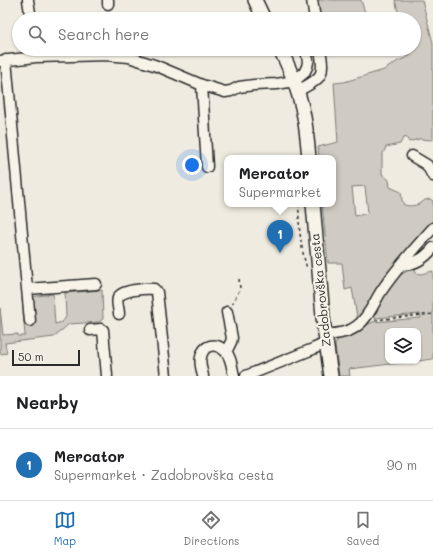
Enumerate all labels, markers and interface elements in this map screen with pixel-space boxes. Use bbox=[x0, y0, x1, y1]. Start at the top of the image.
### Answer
search box bbox=[12, 12, 421, 56]
icon: search bbox=[26, 23, 48, 45]
text: Search here bbox=[58, 24, 149, 44]
your location bbox=[182, 155, 202, 175]
popup bbox=[224, 155, 336, 207]
text: Mercator bbox=[239, 163, 309, 183]
text: Supermarket bbox=[239, 183, 321, 200]
pin: 1 bbox=[267, 220, 293, 253]
street label: Zadobrovška cesta bbox=[306, 233, 334, 348]
map controls bbox=[385, 328, 421, 364]
button: layers bbox=[385, 328, 421, 364]
scale bar bbox=[12, 348, 80, 367]
text: 50 m bbox=[18, 349, 44, 364]
text: Nearby bbox=[16, 391, 78, 413]
text: Mercator bbox=[54, 446, 125, 466]
text: 1 bbox=[26, 456, 32, 473]
text: 90 m bbox=[387, 456, 417, 473]
text: Supermarket · Zadobrovška cesta bbox=[54, 466, 274, 483]
tab: Map bbox=[54, 509, 76, 548]
tab: Directions bbox=[183, 509, 239, 548]
tab: Saved bbox=[347, 509, 379, 548]

